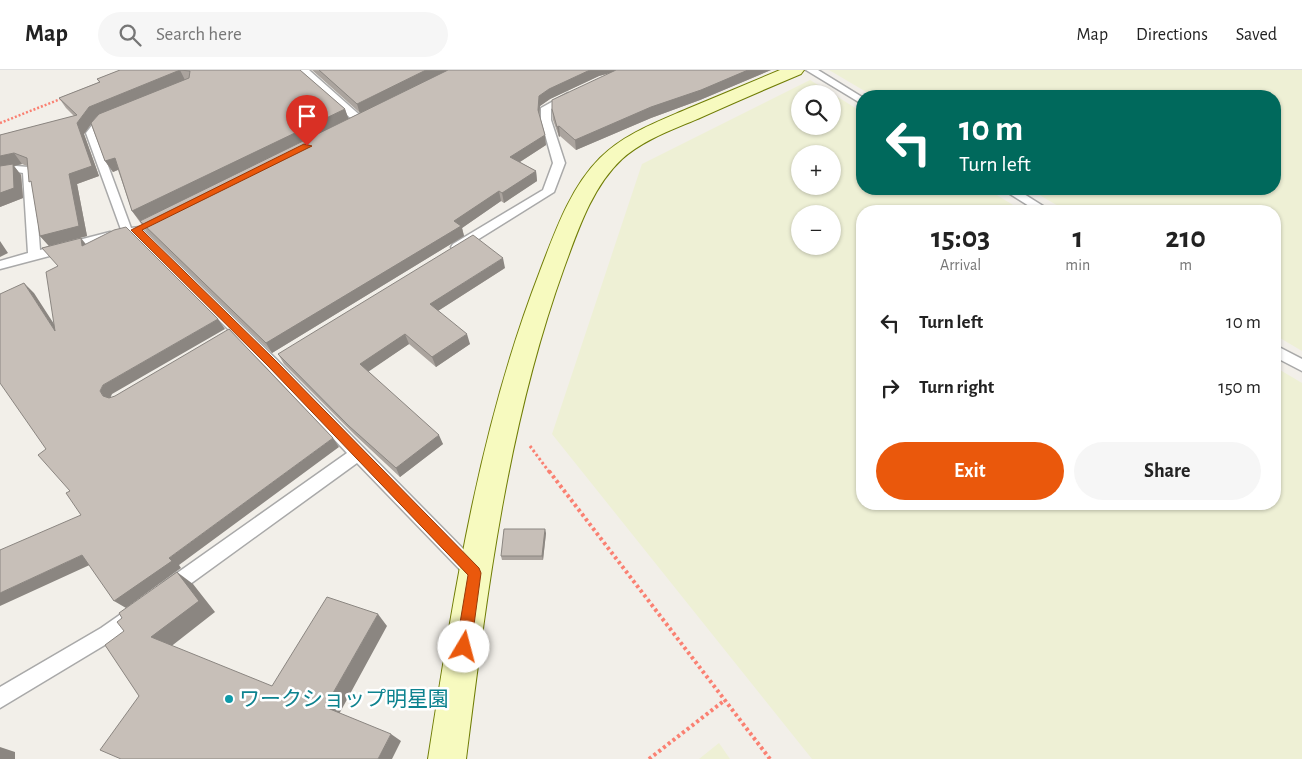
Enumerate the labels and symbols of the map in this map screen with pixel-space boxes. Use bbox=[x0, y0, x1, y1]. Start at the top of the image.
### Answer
pin bbox=[286, 95, 328, 146]
position arrow bbox=[437, 620, 489, 672]
place label: ワークショップ明星園 bbox=[239, 688, 449, 710]
marker: ワークショップ明星園 bbox=[223, 693, 235, 705]

